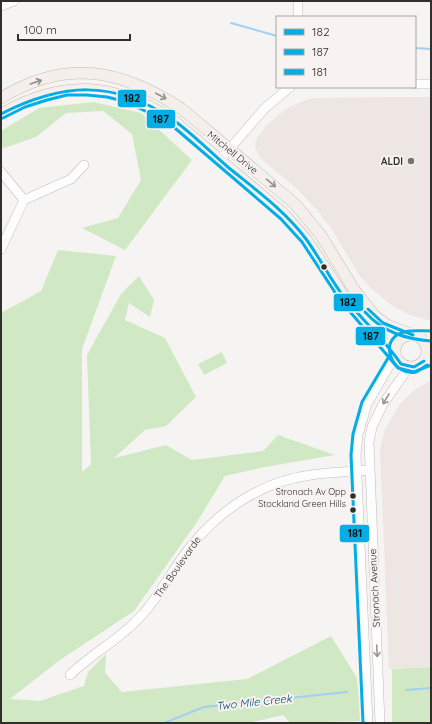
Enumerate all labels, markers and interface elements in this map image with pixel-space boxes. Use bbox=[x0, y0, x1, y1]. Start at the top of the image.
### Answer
scale bar bbox=[18, 16, 130, 42]
legend bbox=[276, 16, 416, 88]
text: 100 m bbox=[24, 22, 57, 37]
text: 182 bbox=[312, 24, 330, 39]
text: 187 bbox=[312, 44, 329, 59]
text: 181 bbox=[312, 64, 327, 79]
one-way arrow bbox=[30, 78, 42, 86]
line badge: 182 bbox=[117, 89, 147, 108]
text: 182 bbox=[124, 91, 140, 105]
one-way arrow bbox=[154, 93, 166, 100]
line badge: 187 bbox=[146, 109, 176, 129]
text: 187 bbox=[153, 112, 169, 126]
street label: Mitchell Drive bbox=[205, 128, 261, 177]
place label: ALDI bbox=[381, 155, 403, 168]
marker: ALDI bbox=[406, 156, 416, 166]
one-way arrow bbox=[265, 178, 276, 187]
unlabelled marker bbox=[319, 262, 329, 272]
line badge: 182 bbox=[333, 293, 364, 312]
text: 182 bbox=[340, 295, 356, 309]
line badge: 187 bbox=[355, 326, 386, 346]
text: 187 bbox=[363, 329, 379, 343]
one-way arrow bbox=[382, 393, 390, 404]
place label: Stronach Av Opp Stockland Green Hills bbox=[258, 486, 347, 509]
marker: Stronach Av Opp Stockland Green Hills bbox=[348, 491, 358, 501]
unlabelled marker bbox=[348, 505, 358, 515]
line badge: 181 bbox=[339, 524, 370, 543]
text: 181 bbox=[348, 526, 362, 540]
street label: The Boulevarde bbox=[151, 533, 204, 601]
street label: Stronach Avenue bbox=[366, 548, 383, 627]
one-way arrow bbox=[373, 644, 381, 657]
water label: Two Mile Creek bbox=[216, 691, 294, 713]

